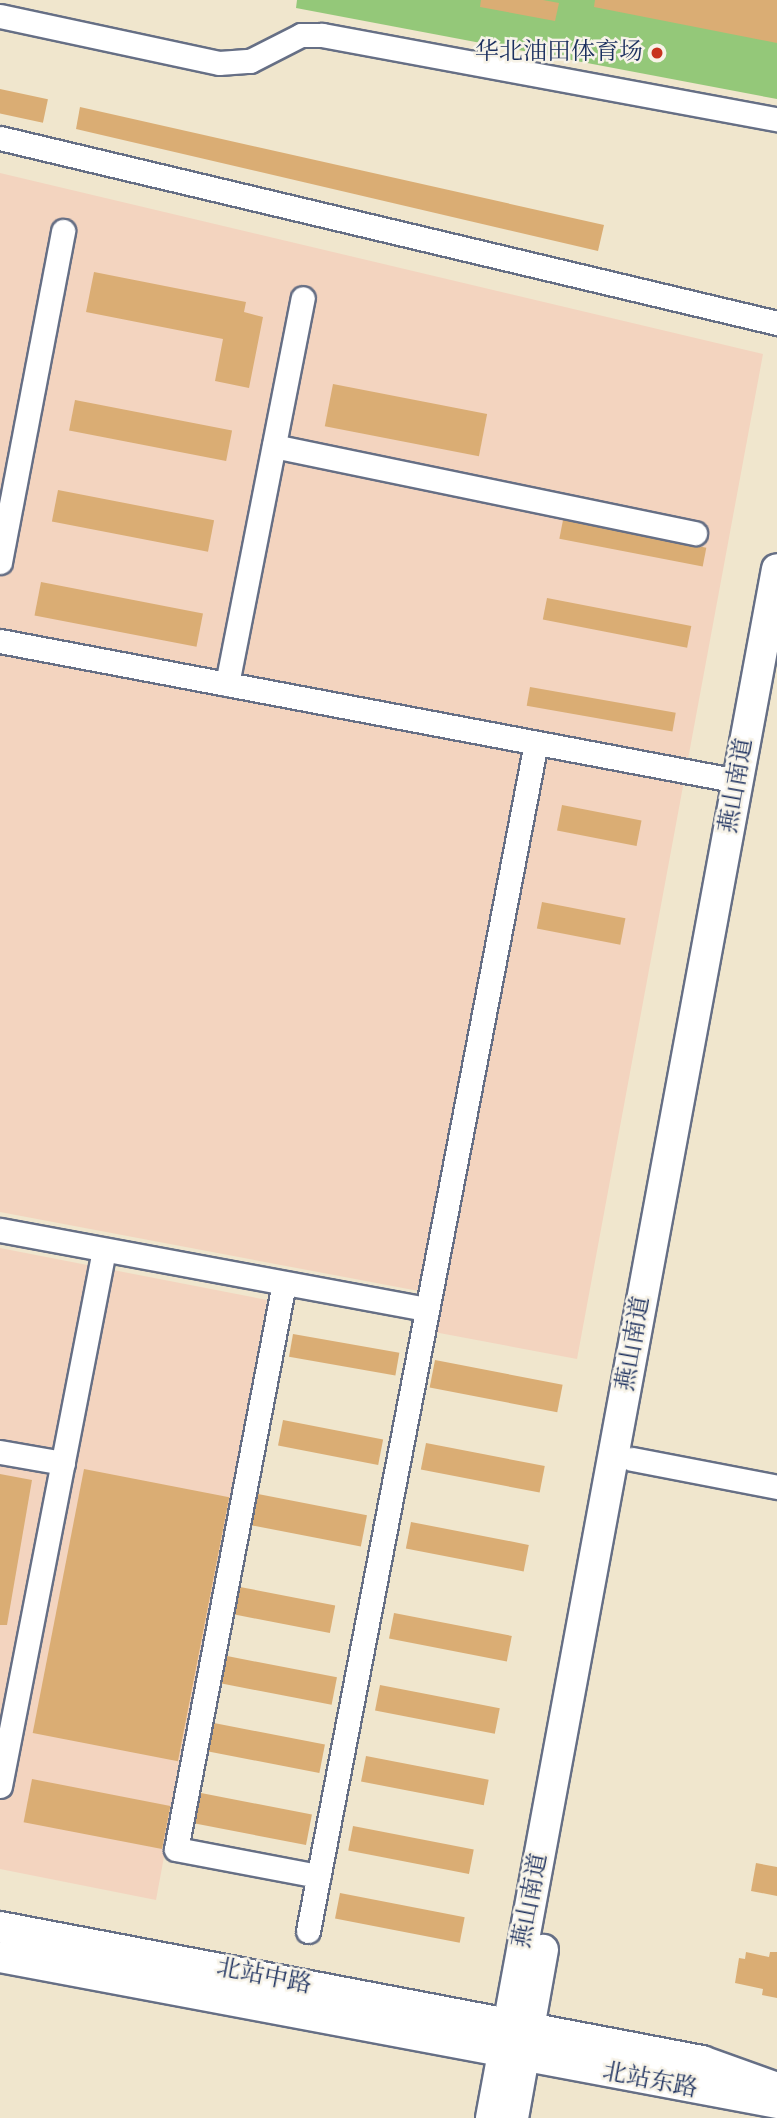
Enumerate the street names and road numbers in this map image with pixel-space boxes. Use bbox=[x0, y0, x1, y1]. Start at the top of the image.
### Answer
street label: 燕山南道 bbox=[714, 736, 760, 836]
street label: 燕山南道 bbox=[611, 1294, 657, 1394]
street label: 燕山南道 bbox=[508, 1851, 554, 1951]
street label: 北站中路 bbox=[214, 1954, 314, 2000]
street label: 北站东路 bbox=[600, 2058, 700, 2104]

